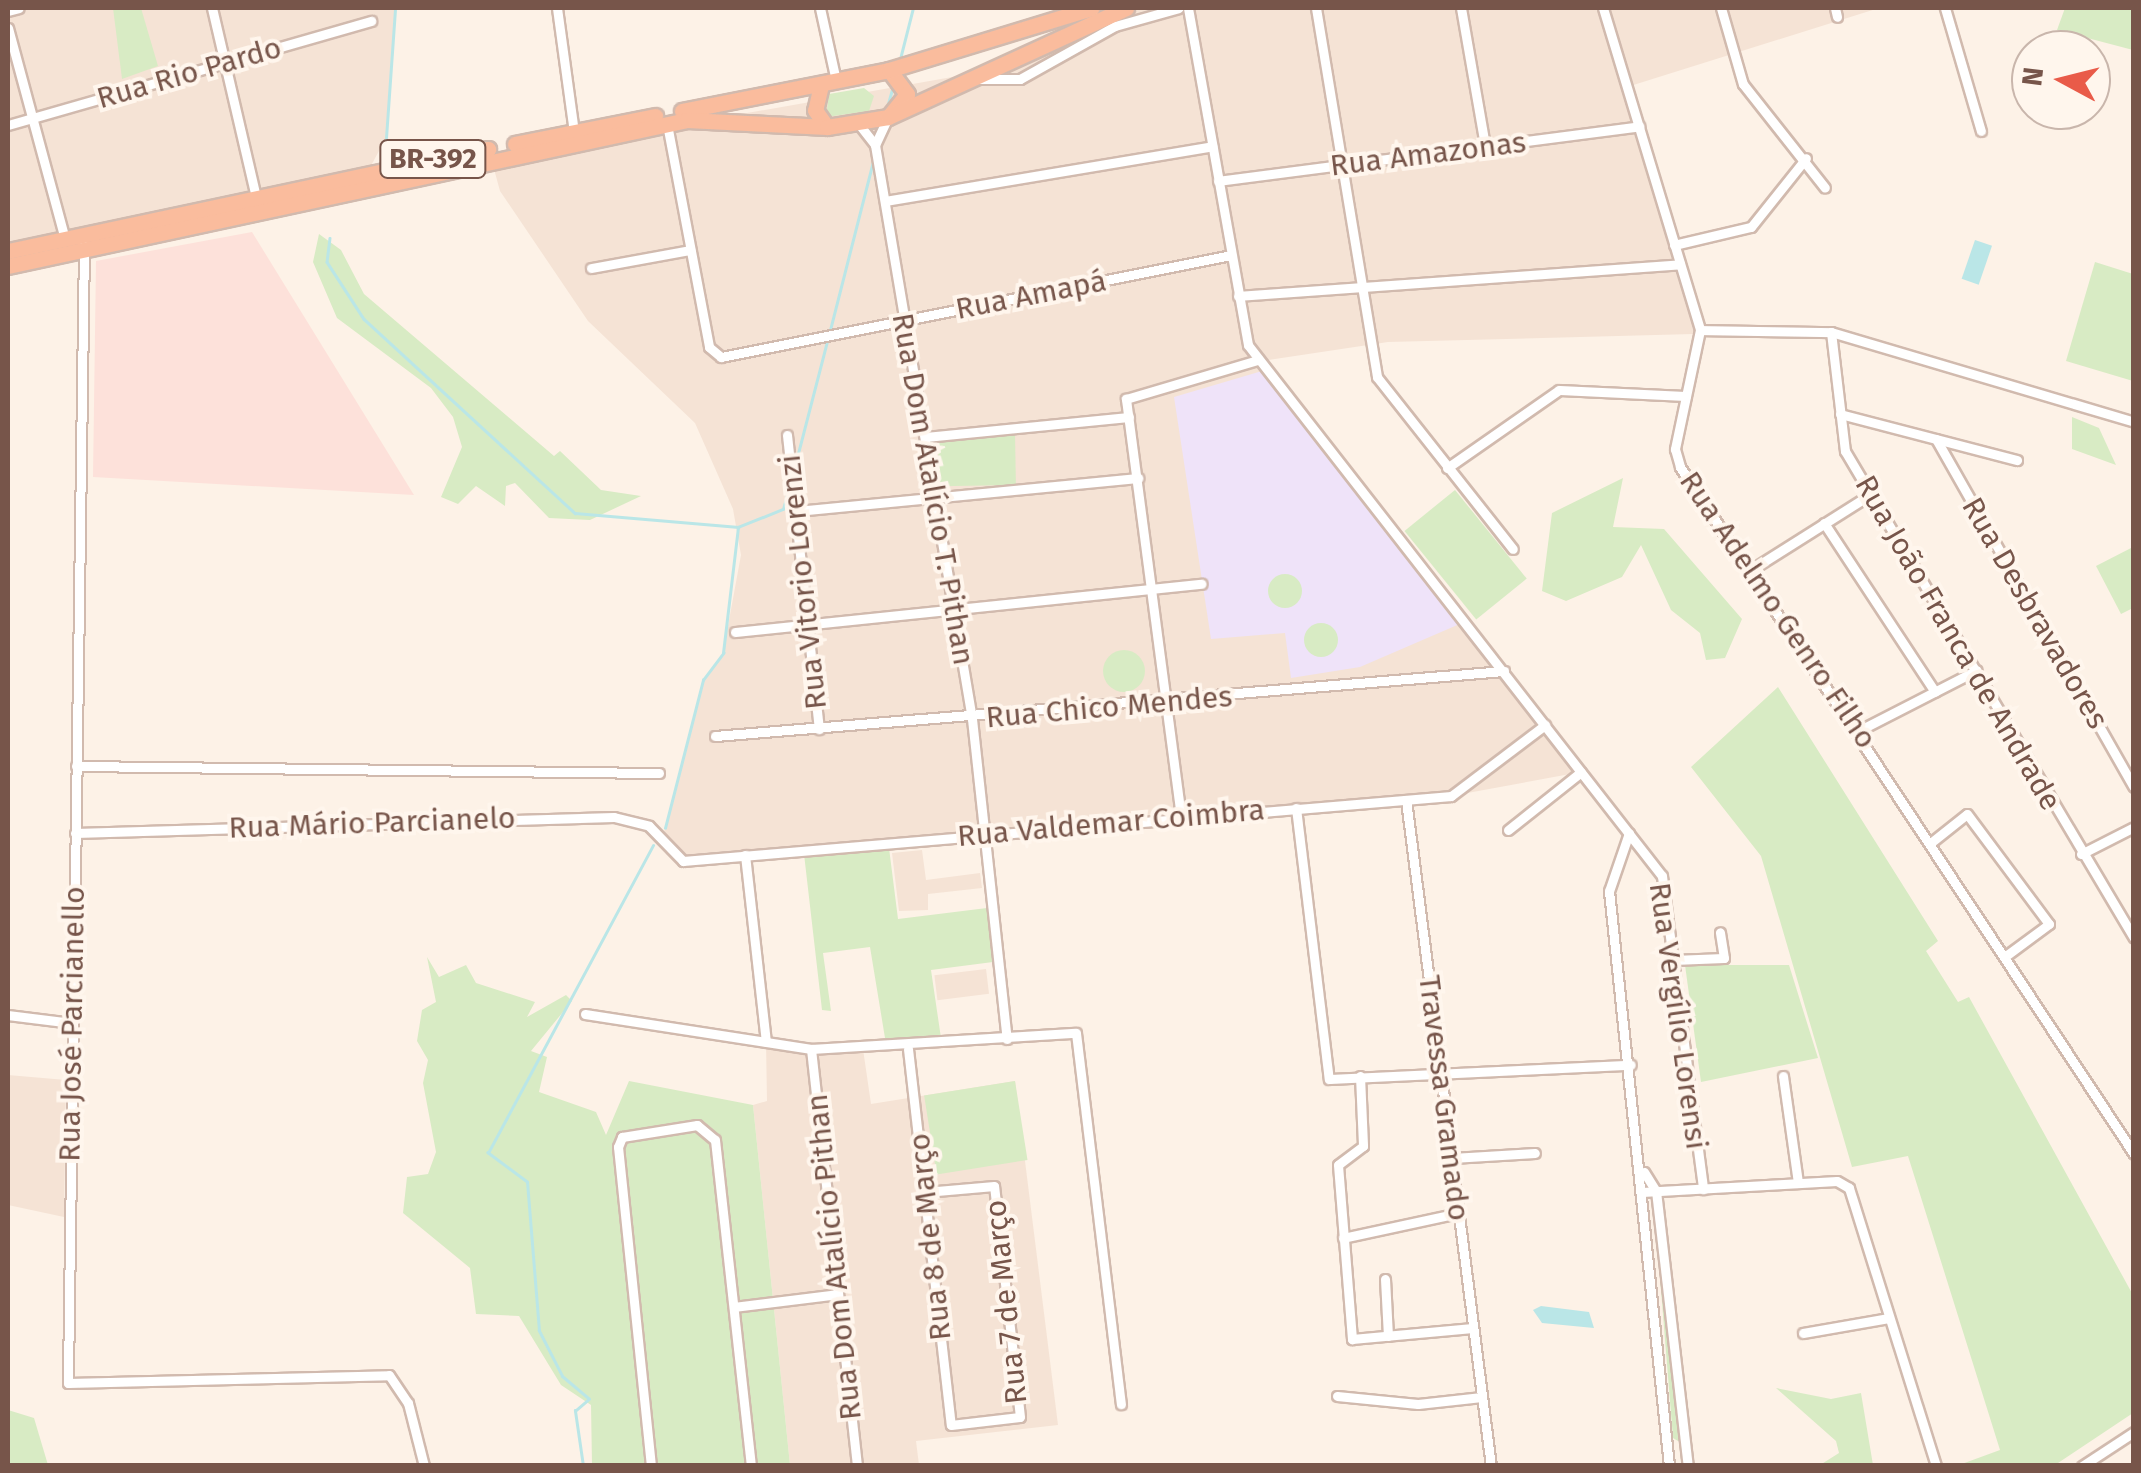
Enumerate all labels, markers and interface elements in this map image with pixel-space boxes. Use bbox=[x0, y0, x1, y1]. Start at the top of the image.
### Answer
street label: Rua Rio Pardo bbox=[93, 29, 285, 117]
north arrow bbox=[2011, 30, 2111, 130]
text: N bbox=[2015, 65, 2050, 88]
street label: Rua Amazonas bbox=[1328, 124, 1528, 184]
road number: BR-392 bbox=[378, 136, 488, 182]
street label: Rua Amapá bbox=[953, 263, 1109, 327]
street label: Rua Dom Atalício T. Pithan bbox=[884, 310, 982, 668]
street label: Rua Vitorio Lorenzi bbox=[772, 453, 834, 711]
street label: Rua Adelmo Genro Filho bbox=[1672, 465, 1884, 755]
street label: Rua João Franca de Andrade bbox=[1847, 469, 2069, 817]
street label: Rua Desbravadores bbox=[1954, 491, 2116, 735]
street label: Rua Chico Mendes bbox=[984, 678, 1234, 736]
street label: Rua Valdemar Coimbra bbox=[956, 792, 1266, 854]
street label: Rua Mário Parcianelo bbox=[228, 800, 516, 846]
street label: Rua Vergílio Lorensi bbox=[1641, 880, 1715, 1152]
street label: Rua José Parcianello bbox=[52, 886, 92, 1162]
street label: Travessa Gramado bbox=[1411, 973, 1477, 1223]
street label: Rua Dom Atalício Pithan bbox=[799, 1092, 869, 1422]
street label: Rua 8 de Março bbox=[901, 1132, 959, 1342]
street label: Rua 7 de Março bbox=[977, 1198, 1035, 1406]

